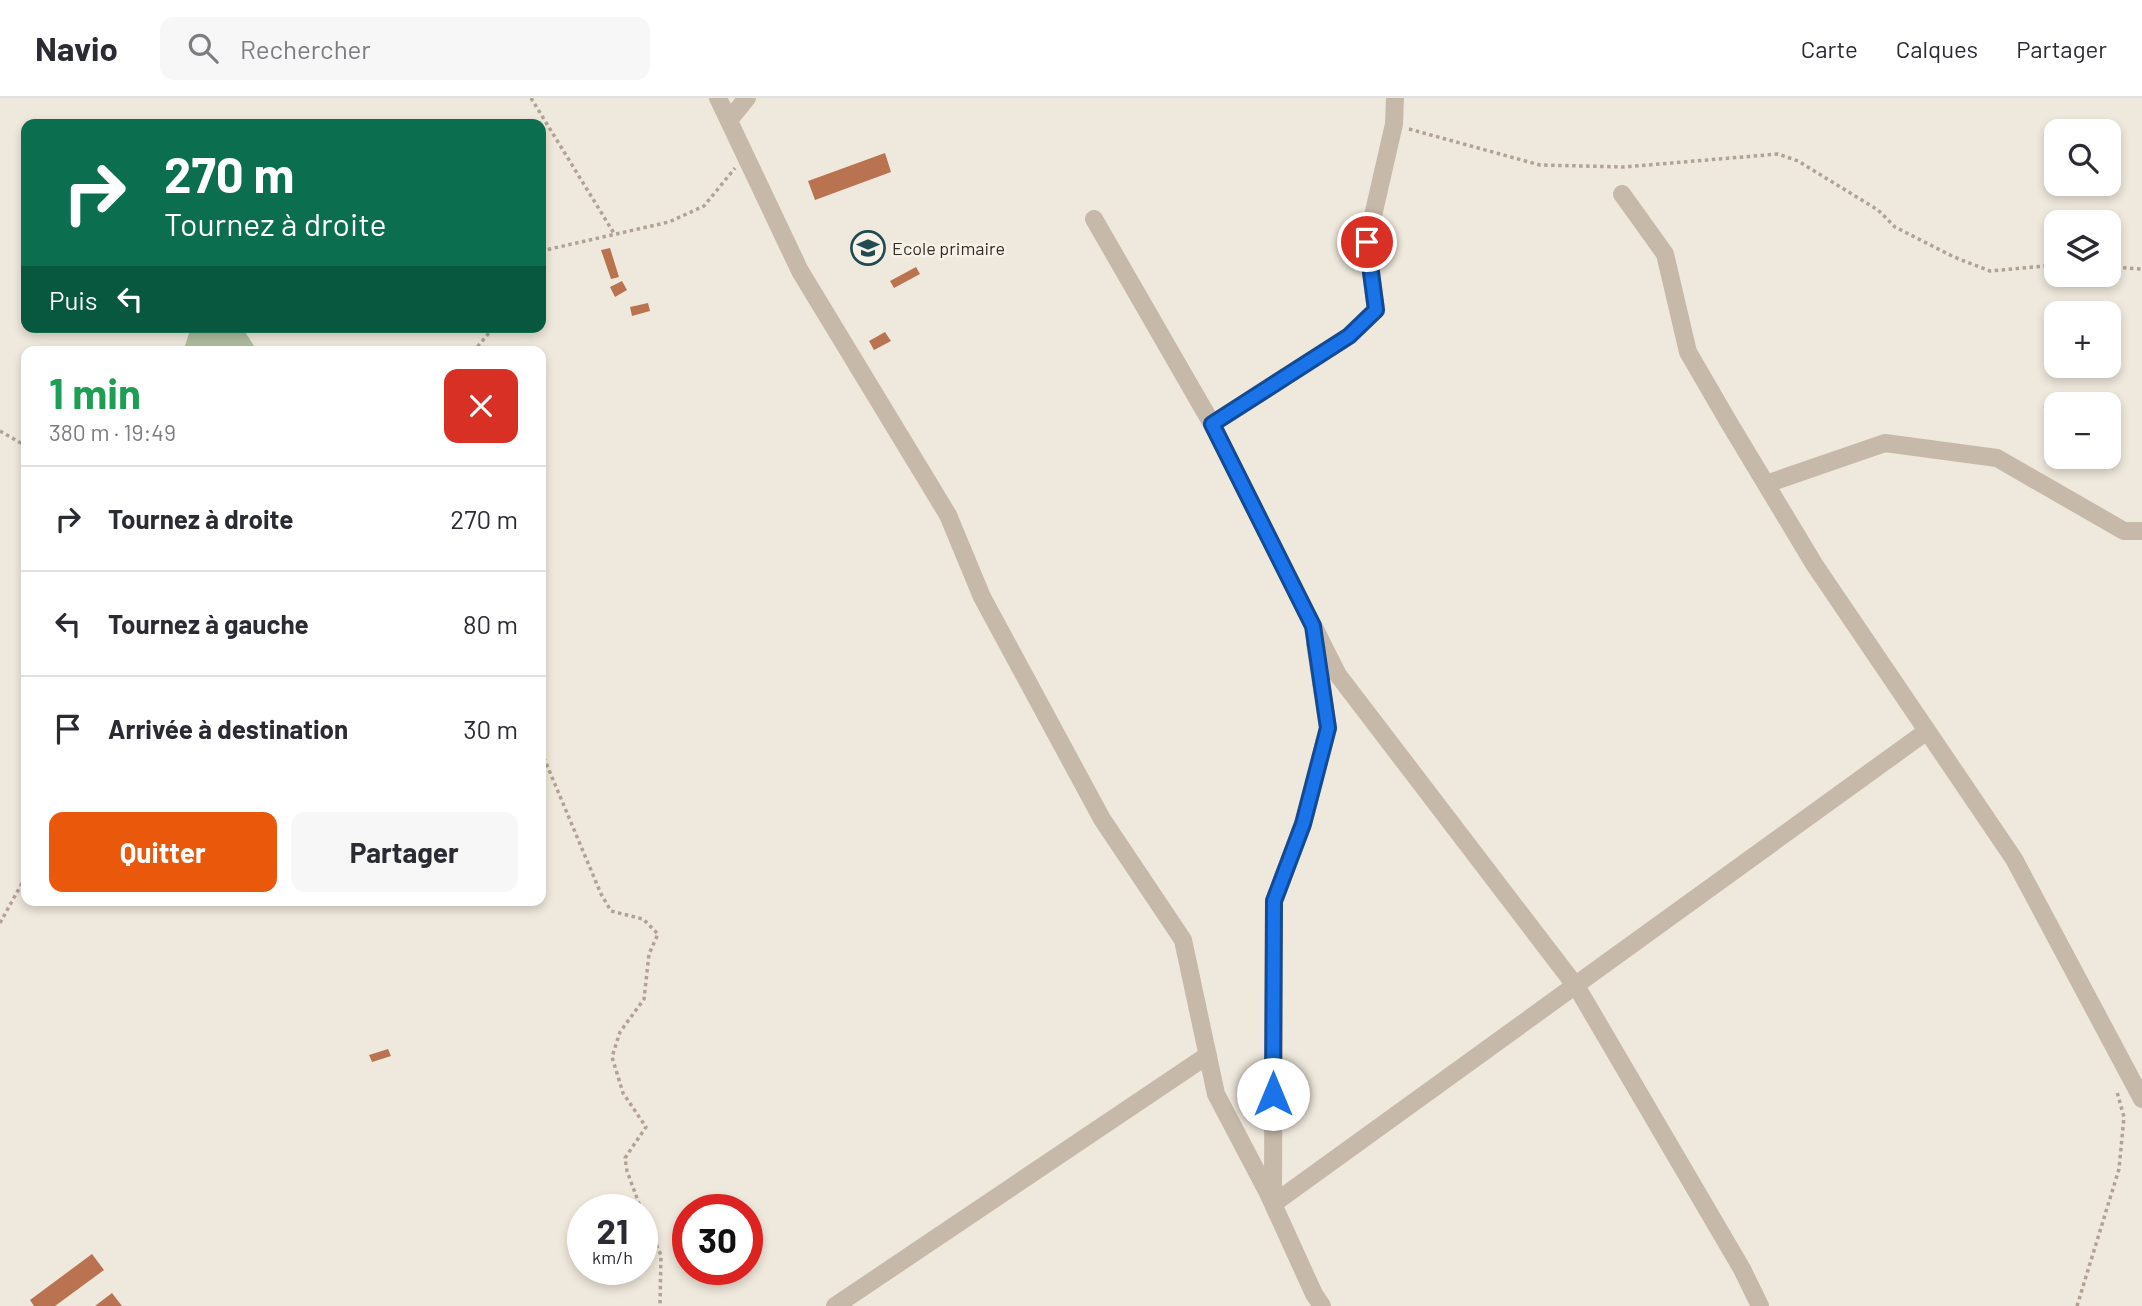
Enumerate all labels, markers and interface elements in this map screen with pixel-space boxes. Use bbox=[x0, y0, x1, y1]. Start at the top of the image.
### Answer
search box bbox=[160, 17, 650, 80]
text: Navio bbox=[35, 28, 118, 68]
icon: search bbox=[184, 29, 222, 67]
text: Rechercher bbox=[240, 33, 371, 64]
text: Carte bbox=[1801, 34, 1858, 63]
text: Calques bbox=[1896, 34, 1978, 63]
text: Partager bbox=[2016, 34, 2107, 63]
map controls bbox=[2044, 119, 2121, 469]
button: search bbox=[2044, 119, 2121, 196]
text: 270 m bbox=[164, 144, 294, 203]
icon: right bbox=[49, 147, 140, 238]
text: Tournez à droite bbox=[164, 204, 386, 242]
button: layers bbox=[2044, 210, 2121, 287]
pin bbox=[1337, 212, 1397, 272]
icon: arrive bbox=[1348, 223, 1386, 261]
school or university icon: Ecole primaire bbox=[849, 229, 887, 267]
place label: Ecole primaire bbox=[892, 237, 1005, 259]
icon: left bbox=[111, 280, 149, 318]
text: Puis bbox=[49, 284, 97, 315]
button: + bbox=[2044, 301, 2121, 378]
text: 1 min bbox=[49, 367, 141, 417]
button: close bbox=[444, 369, 518, 443]
button: − bbox=[2044, 392, 2121, 469]
text: 380 m · 19:49 bbox=[49, 418, 176, 446]
icon: right bbox=[49, 500, 87, 538]
text: Tournez à droite bbox=[108, 503, 293, 534]
text: 270 m bbox=[450, 503, 518, 534]
icon: left bbox=[49, 605, 87, 643]
text: Tournez à gauche bbox=[108, 608, 309, 639]
text: 80 m bbox=[463, 608, 518, 639]
icon: arrive bbox=[49, 710, 87, 748]
text: Arrivée à destination bbox=[108, 713, 348, 744]
text: 30 m bbox=[463, 713, 518, 744]
button: Quitter bbox=[49, 812, 277, 892]
button: Partager bbox=[291, 812, 518, 892]
position arrow bbox=[1236, 1057, 1310, 1131]
speed limit sign: 30 bbox=[672, 1194, 763, 1285]
text: 21 bbox=[597, 1209, 628, 1251]
text: km/h bbox=[592, 1246, 633, 1268]

